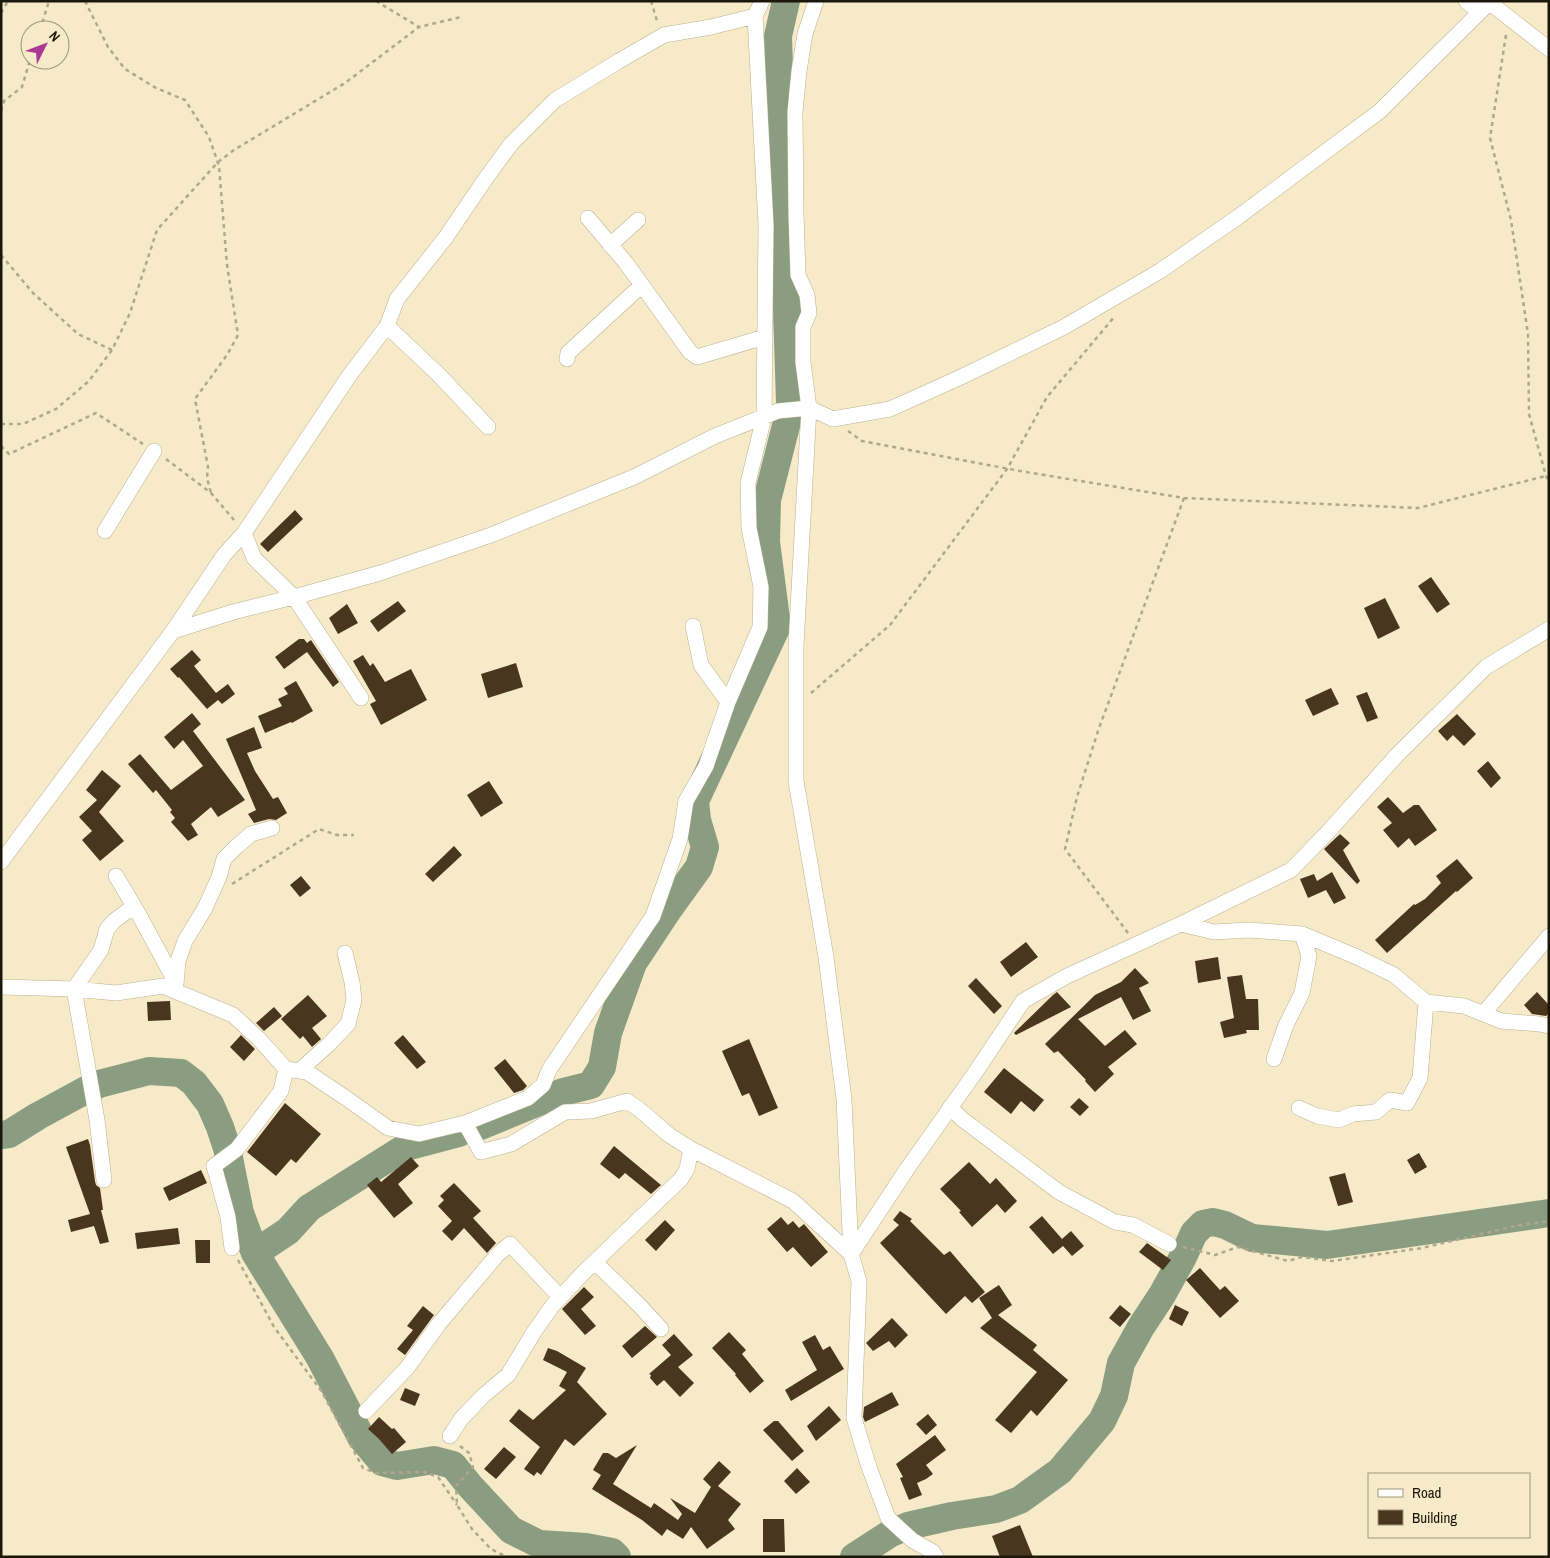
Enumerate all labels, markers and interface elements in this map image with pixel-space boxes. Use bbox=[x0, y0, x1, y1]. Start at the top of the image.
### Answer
north arrow bbox=[20, 20, 70, 70]
text: N bbox=[45, 27, 64, 45]
legend bbox=[1368, 1473, 1530, 1538]
text: Road bbox=[1412, 1482, 1441, 1503]
text: Building bbox=[1412, 1507, 1457, 1528]

